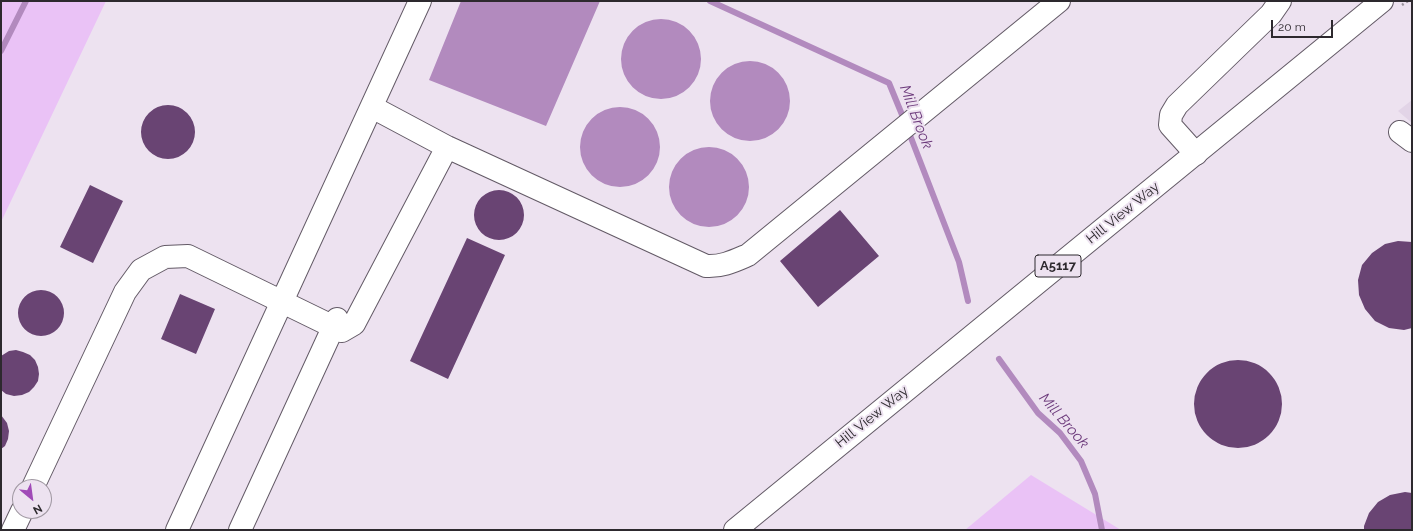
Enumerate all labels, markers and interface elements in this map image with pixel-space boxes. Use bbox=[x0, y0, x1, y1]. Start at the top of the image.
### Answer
scale bar bbox=[1273, 12, 1335, 38]
text: 20 m bbox=[1278, 20, 1306, 34]
water label: Mill Brook bbox=[896, 82, 936, 152]
street label: Hill View Way bbox=[1083, 178, 1163, 248]
road number: A5117 bbox=[1035, 255, 1081, 277]
street label: Hill View Way bbox=[832, 382, 912, 452]
water label: Mill Brook bbox=[1035, 390, 1093, 452]
north arrow bbox=[12, 479, 52, 519]
text: N bbox=[31, 501, 44, 517]

